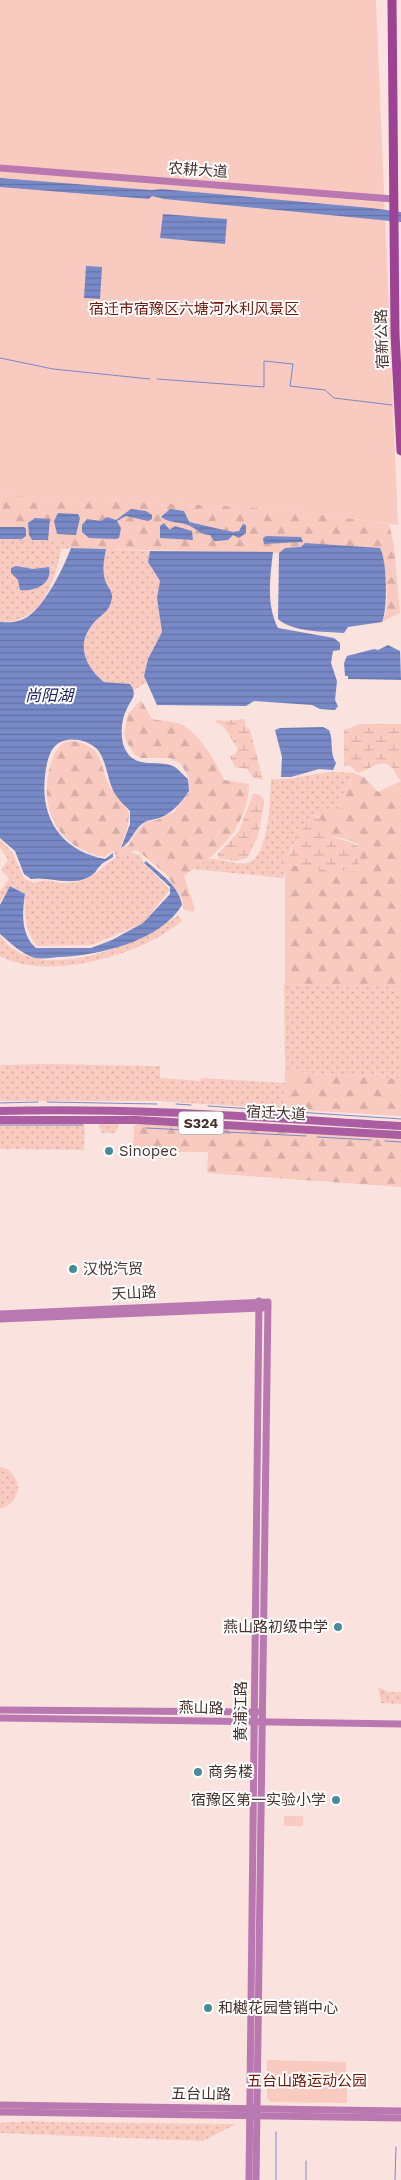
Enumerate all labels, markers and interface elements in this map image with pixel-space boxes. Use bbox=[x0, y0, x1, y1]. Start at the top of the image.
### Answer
street label: 农耕大道 bbox=[167, 159, 229, 181]
park label: 宿迁市宿豫区六塘河水利风景区 bbox=[89, 300, 299, 318]
street label: 宿新公路 bbox=[372, 309, 392, 369]
water label: 尚阳湖 bbox=[25, 686, 76, 705]
street label: 宿迁大道 bbox=[246, 1102, 306, 1124]
road number: S324 bbox=[178, 1112, 224, 1134]
place label: Sinopec bbox=[119, 1142, 177, 1160]
marker: Sinopec bbox=[103, 1145, 115, 1157]
place label: 汉悦汽贸 bbox=[83, 1260, 143, 1278]
marker: 汉悦汽贸 bbox=[67, 1263, 79, 1275]
street label: 天山路 bbox=[111, 1283, 157, 1303]
place label: 燕山路初级中学 bbox=[223, 1618, 328, 1636]
marker: 燕山路初级中学 bbox=[332, 1621, 344, 1633]
street label: 黄浦江路 bbox=[232, 1681, 250, 1741]
street label: 燕山路 bbox=[178, 1699, 224, 1717]
place label: 商务楼 bbox=[208, 1763, 253, 1781]
marker: 商务楼 bbox=[192, 1766, 204, 1778]
place label: 宿豫区第一实验小学 bbox=[191, 1791, 326, 1809]
marker: 宿豫区第一实验小学 bbox=[330, 1794, 342, 1806]
place label: 和樾花园营销中心 bbox=[218, 1999, 338, 2017]
marker: 和樾花园营销中心 bbox=[202, 2002, 214, 2014]
park label: 五台山路运动公园 bbox=[247, 2072, 367, 2090]
street label: 五台山路 bbox=[171, 2084, 231, 2104]

